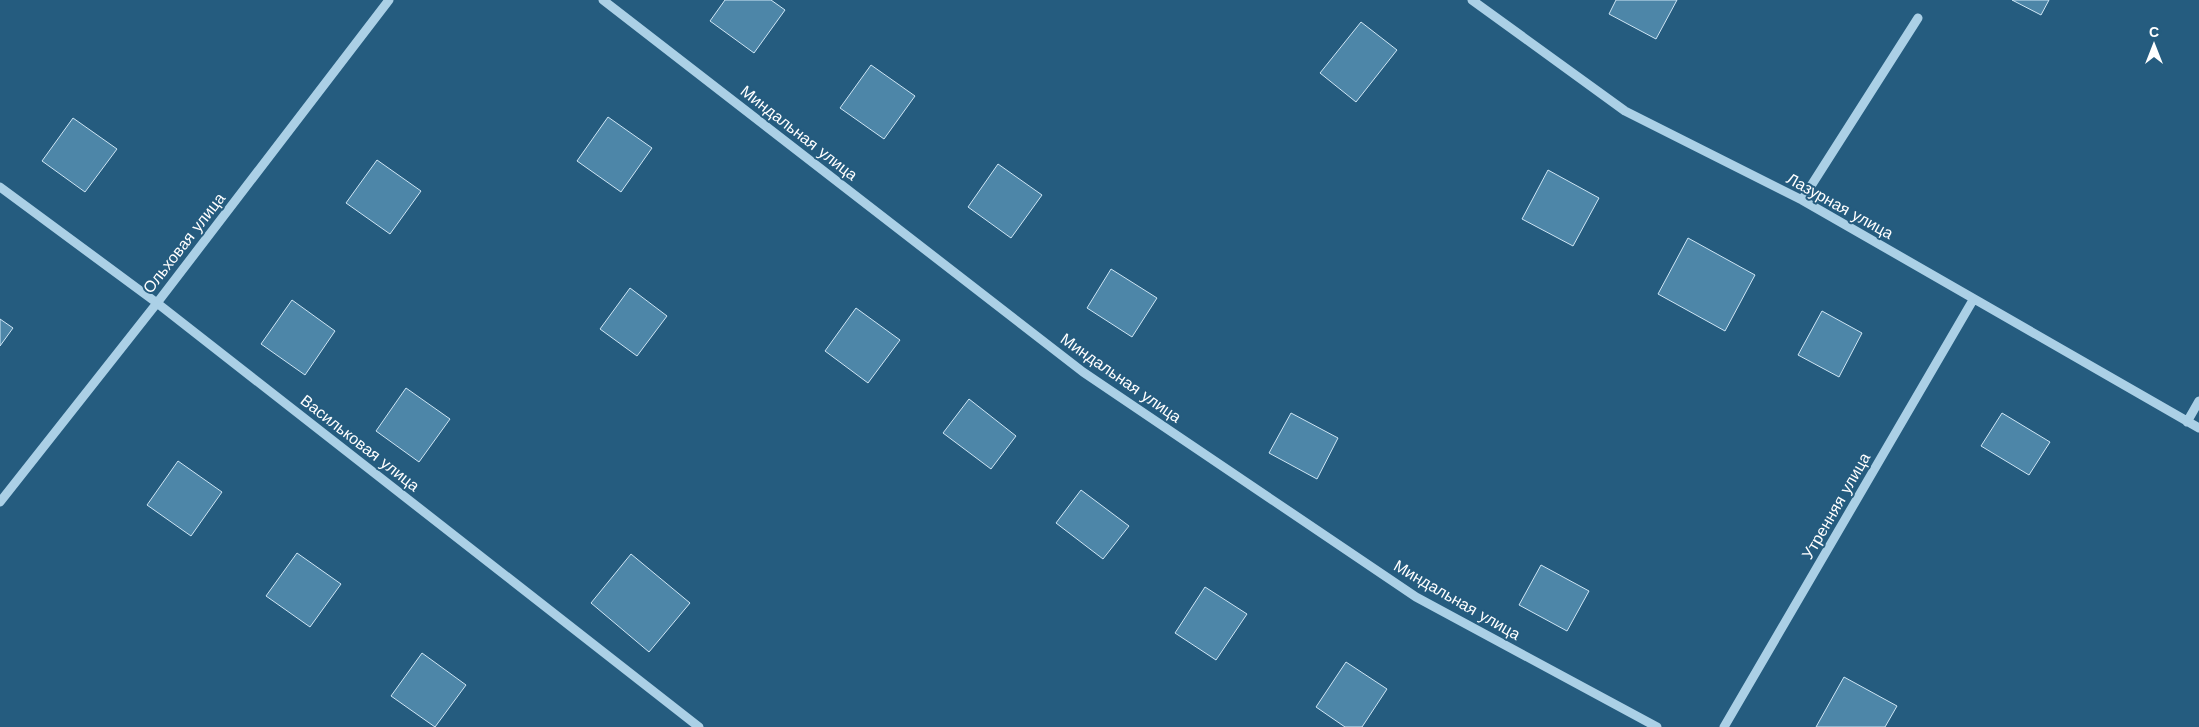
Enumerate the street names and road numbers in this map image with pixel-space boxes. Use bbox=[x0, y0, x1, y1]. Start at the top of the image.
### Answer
street label: Миндальная улица bbox=[737, 82, 861, 185]
street label: Лазурная улица bbox=[1783, 169, 1897, 243]
street label: Ольховая улица bbox=[139, 189, 229, 297]
street label: Миндальная улица bbox=[1057, 329, 1185, 427]
street label: Васильковая улица bbox=[297, 391, 423, 495]
street label: Утренняя улица bbox=[1798, 449, 1874, 563]
street label: Миндальная улица bbox=[1390, 556, 1524, 644]

